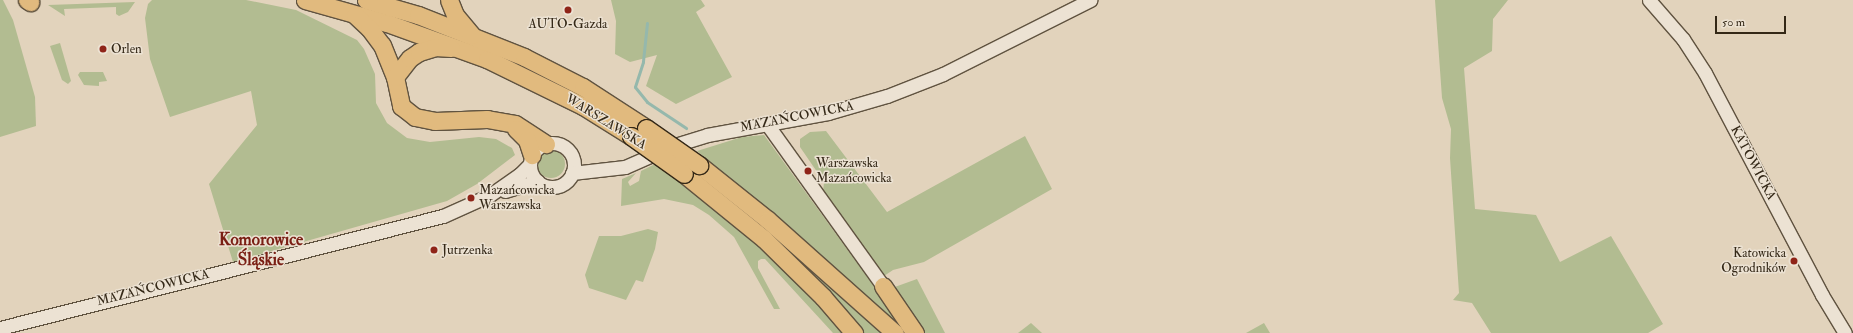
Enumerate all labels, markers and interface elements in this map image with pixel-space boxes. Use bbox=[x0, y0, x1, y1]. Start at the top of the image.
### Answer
marker: AUTO-Gazda bbox=[563, 5, 573, 15]
scale bar bbox=[1717, 8, 1788, 34]
text: 50 m bbox=[1722, 15, 1745, 30]
place label: AUTO-Gazda bbox=[529, 16, 607, 32]
place label: Orlen bbox=[111, 41, 142, 57]
marker: Orlen bbox=[98, 44, 108, 54]
street label: WARSZAWSKA bbox=[563, 91, 649, 153]
street label: MAZAŃCOWICKA bbox=[739, 98, 855, 136]
street label: KATOWICKA bbox=[1727, 123, 1779, 203]
place label: Warszawska Mazańcowicka bbox=[816, 156, 892, 187]
marker: Warszawska Mazańcowicka bbox=[803, 166, 813, 176]
place label: Mazańcowicka Warszawska bbox=[479, 183, 555, 214]
marker: Mazańcowicka Warszawska bbox=[466, 193, 476, 203]
district label: Komorowice Śląskie bbox=[219, 230, 303, 270]
place label: Jutrzenka bbox=[442, 242, 493, 258]
marker: Jutrzenka bbox=[429, 245, 439, 255]
place label: Katowicka Ogrodników bbox=[1721, 246, 1786, 277]
marker: Katowicka Ogrodników bbox=[1789, 256, 1799, 266]
street label: MAZAŃCOWICKA bbox=[95, 266, 211, 310]

